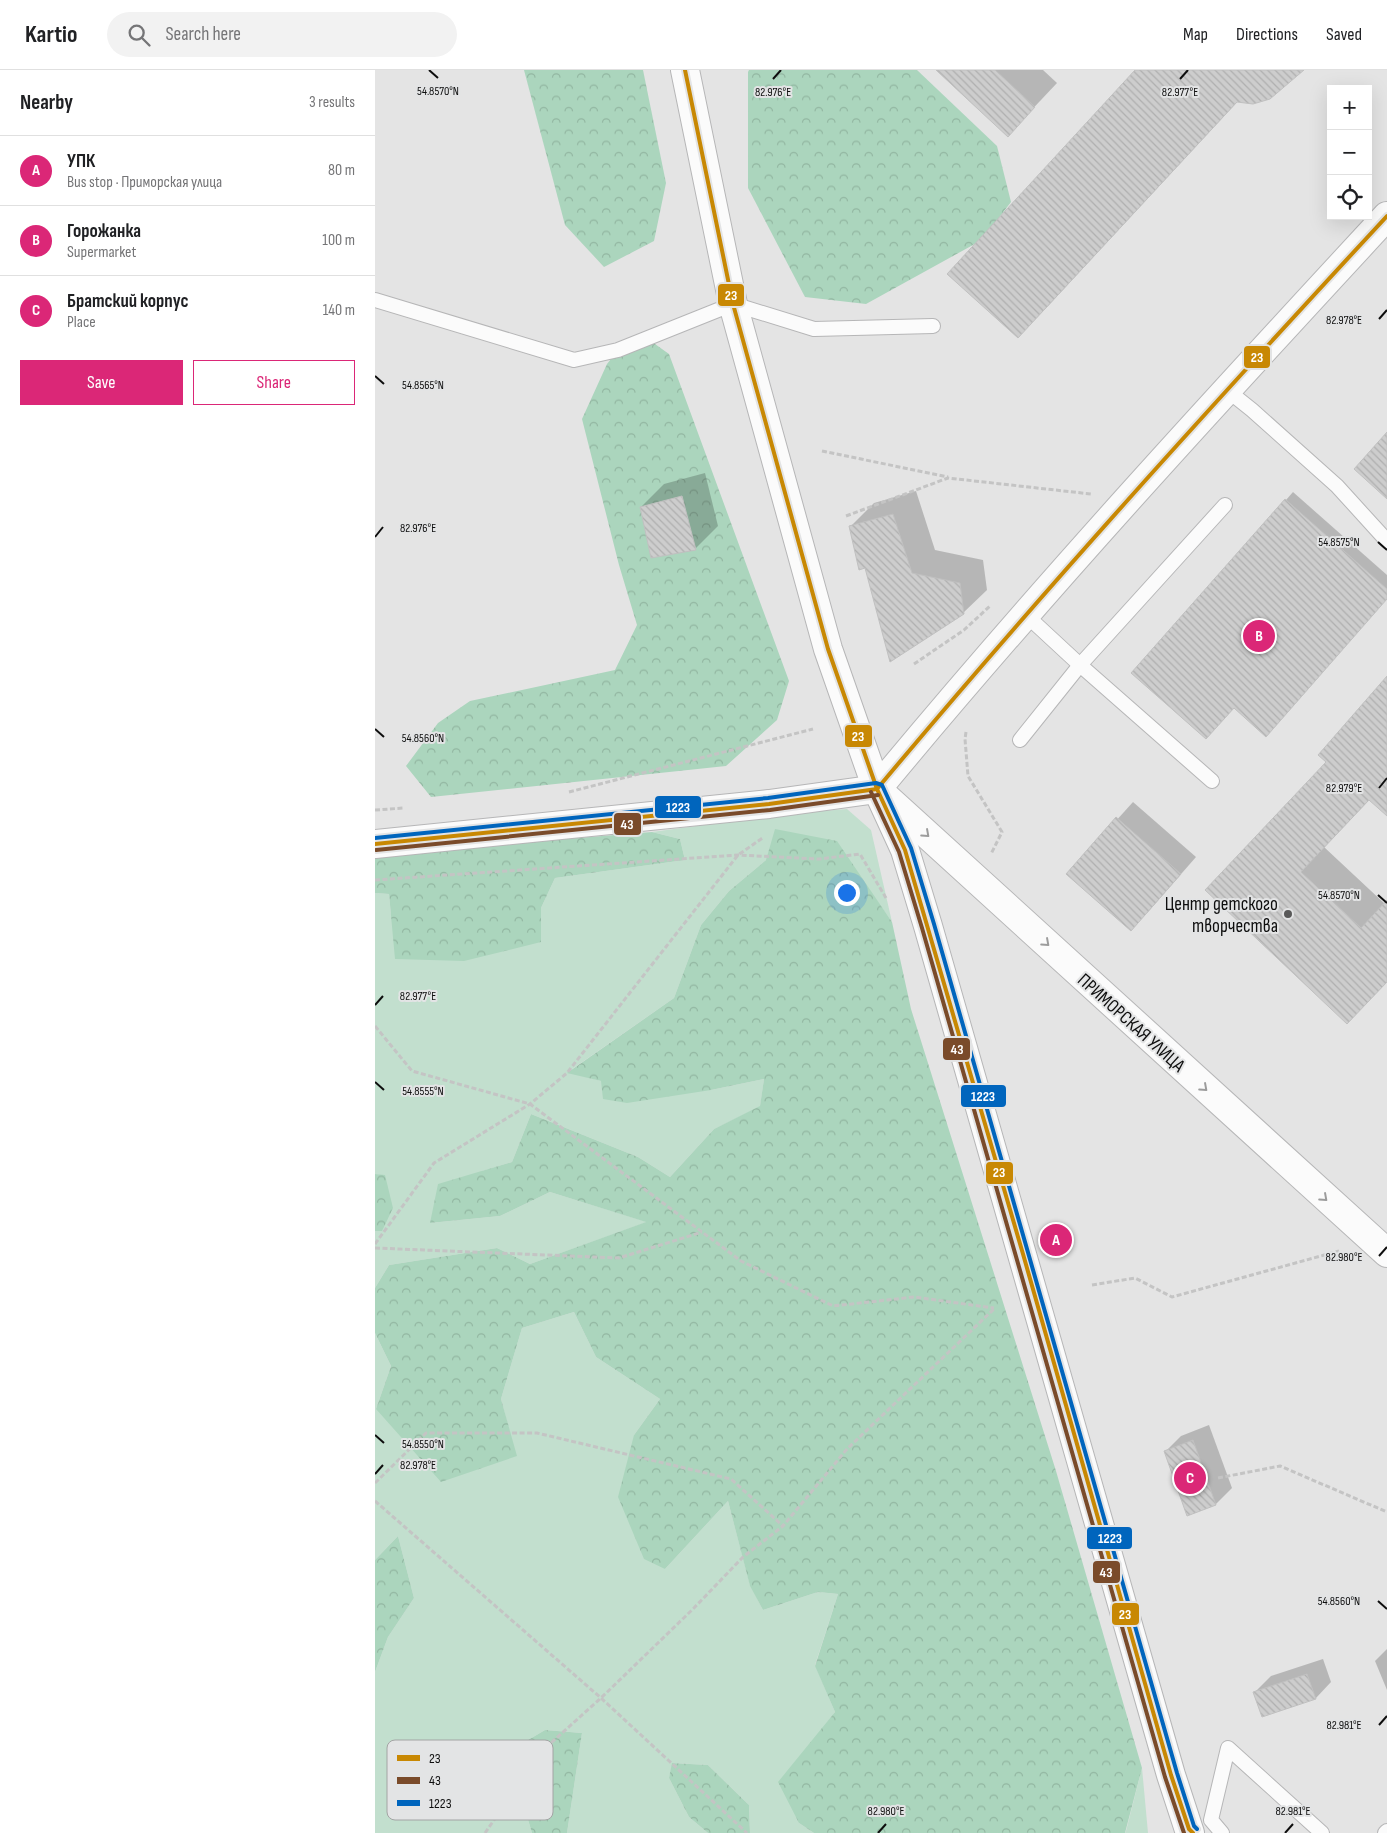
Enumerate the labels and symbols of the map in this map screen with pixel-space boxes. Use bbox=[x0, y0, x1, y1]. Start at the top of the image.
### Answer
text: 54.8570°N bbox=[417, 84, 459, 99]
text: 82.976°E bbox=[755, 85, 791, 100]
text: 82.977°E bbox=[1162, 85, 1198, 100]
line badge: 23 bbox=[717, 283, 745, 307]
text: 23 bbox=[725, 287, 737, 304]
text: 82.978°E bbox=[1326, 313, 1362, 328]
line badge: 23 bbox=[1243, 345, 1271, 369]
text: 23 bbox=[1251, 349, 1263, 366]
text: 54.8565°N bbox=[402, 378, 444, 393]
text: 82.976°E bbox=[400, 521, 436, 536]
text: 54.8575°N bbox=[1318, 535, 1360, 550]
pin: B bbox=[1243, 617, 1275, 655]
line badge: 23 bbox=[844, 724, 873, 748]
text: 23 bbox=[852, 728, 864, 745]
text: 54.8560°N bbox=[402, 731, 444, 746]
text: 82.979°E bbox=[1326, 781, 1362, 796]
line badge: 1223 bbox=[654, 795, 702, 819]
text: 1223 bbox=[666, 799, 690, 816]
line badge: 43 bbox=[613, 812, 642, 836]
text: 43 bbox=[621, 816, 633, 833]
one-way arrow bbox=[920, 828, 929, 837]
your location bbox=[834, 880, 860, 906]
text: 54.8570°N bbox=[1318, 888, 1360, 903]
place label: Центр детского творчества bbox=[1165, 893, 1278, 938]
marker: Центр детского творчества bbox=[1282, 908, 1294, 920]
one-way arrow bbox=[1040, 937, 1049, 946]
street label: ПРИМОРСКАЯ УЛИЦА bbox=[1073, 969, 1190, 1078]
text: 82.977°E bbox=[400, 989, 436, 1004]
line badge: 43 bbox=[942, 1037, 971, 1061]
text: 43 bbox=[951, 1041, 963, 1058]
one-way arrow bbox=[1199, 1082, 1208, 1091]
text: 54.8555°N bbox=[402, 1084, 444, 1099]
line badge: 1223 bbox=[960, 1084, 1007, 1108]
text: 1223 bbox=[971, 1088, 995, 1105]
line badge: 23 bbox=[985, 1161, 1014, 1185]
text: 23 bbox=[993, 1164, 1005, 1181]
one-way arrow bbox=[1319, 1192, 1328, 1201]
pin: A bbox=[1040, 1221, 1072, 1259]
text: 82.980°E bbox=[1326, 1250, 1362, 1265]
text: 54.8550°N bbox=[402, 1437, 444, 1452]
text: 82.978°E bbox=[400, 1458, 436, 1473]
pin: C bbox=[1174, 1459, 1206, 1497]
line badge: 1223 bbox=[1086, 1526, 1133, 1550]
text: 1223 bbox=[1098, 1530, 1122, 1547]
line badge: 43 bbox=[1092, 1560, 1121, 1584]
text: 43 bbox=[1100, 1564, 1112, 1581]
text: 54.8560°N bbox=[1318, 1594, 1360, 1609]
line badge: 23 bbox=[1111, 1602, 1140, 1626]
text: 23 bbox=[1119, 1606, 1131, 1623]
text: 82.981°E bbox=[1326, 1718, 1362, 1733]
legend bbox=[387, 1740, 553, 1820]
text: 23 bbox=[429, 1750, 441, 1767]
text: 43 bbox=[429, 1772, 441, 1789]
text: 1223 bbox=[429, 1795, 452, 1812]
text: 82.980°E bbox=[868, 1804, 904, 1819]
text: 82.981°E bbox=[1275, 1804, 1311, 1819]

